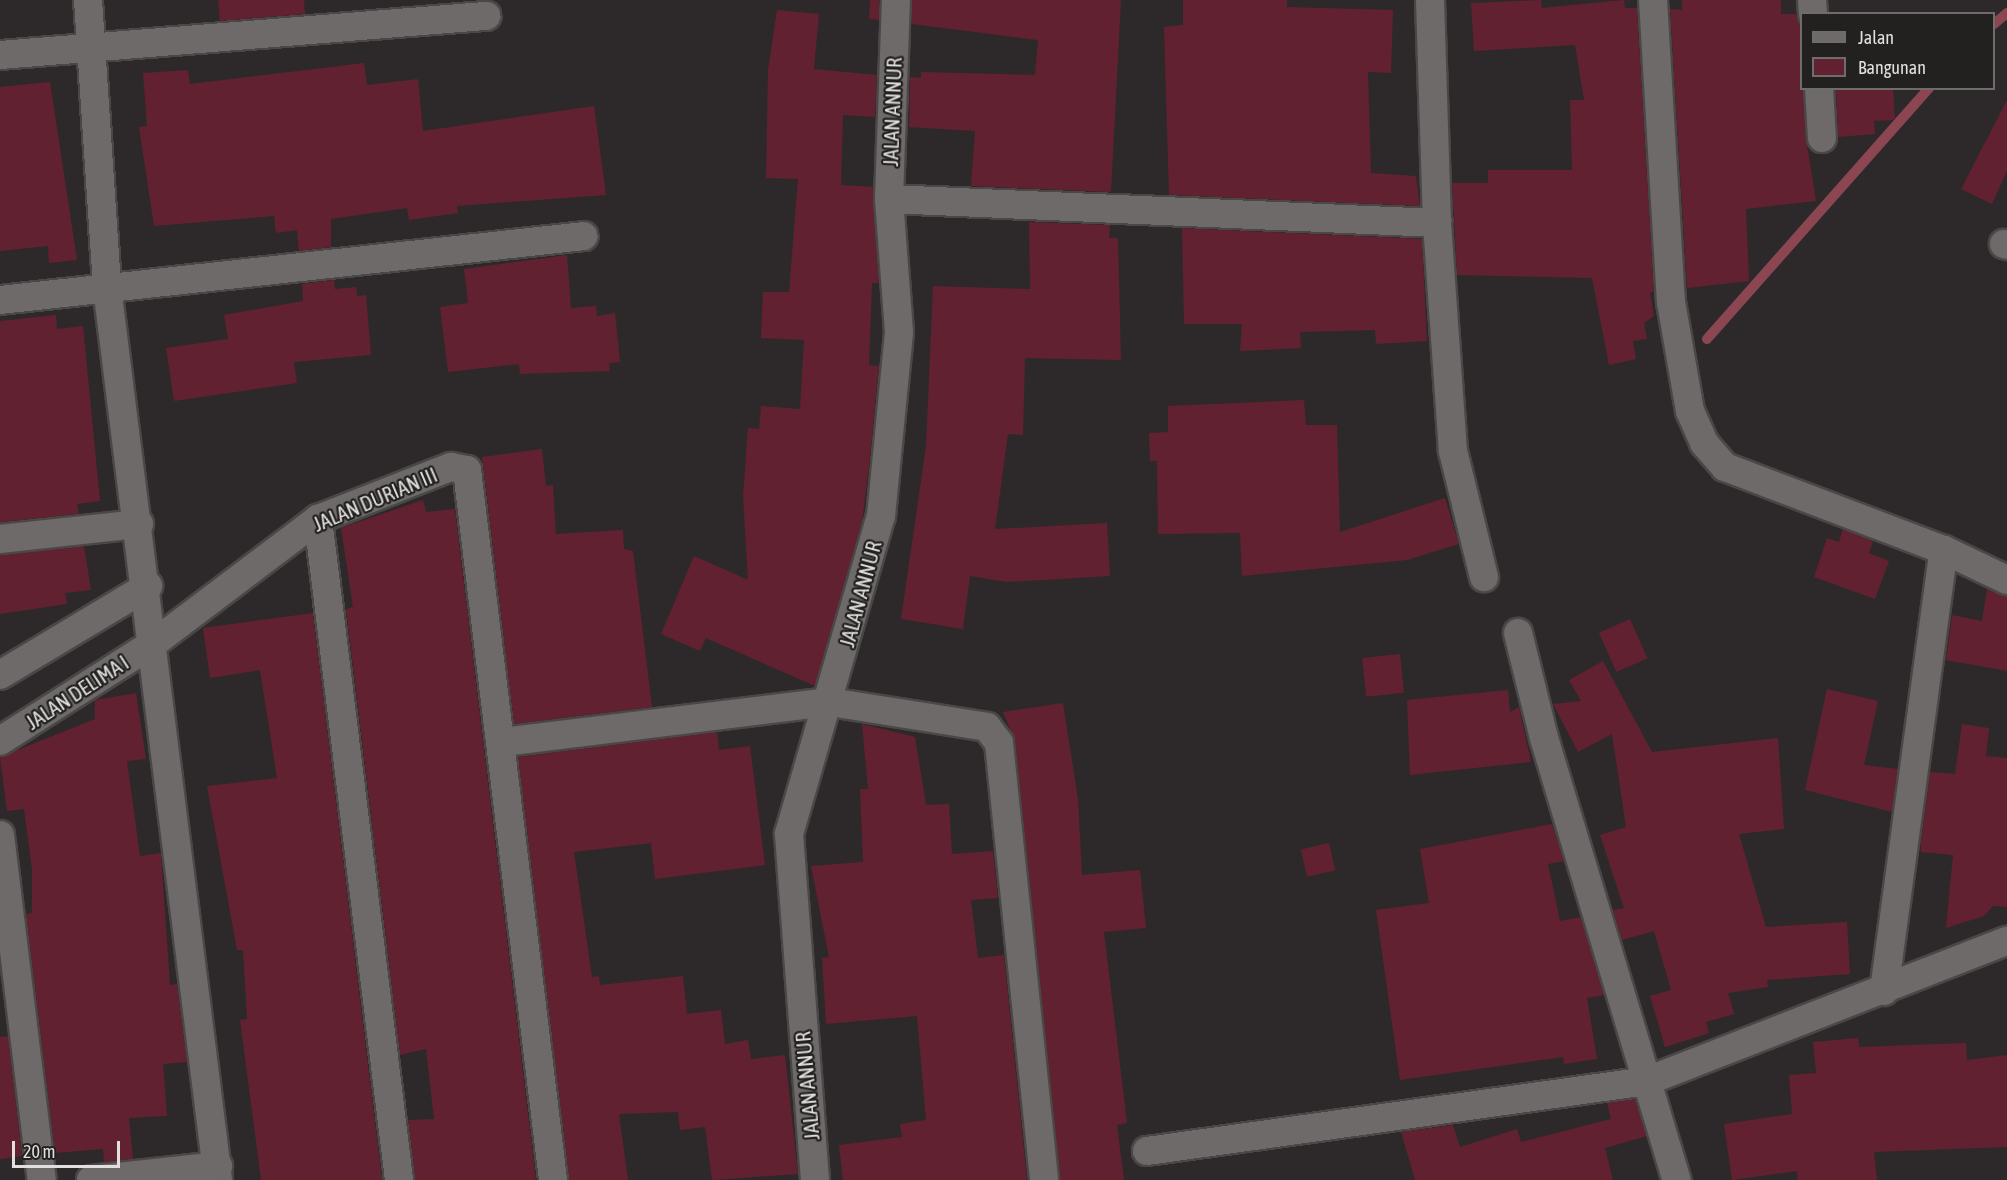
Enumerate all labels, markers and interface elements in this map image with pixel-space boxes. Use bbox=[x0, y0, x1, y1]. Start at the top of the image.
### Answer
legend bbox=[1800, 12, 1995, 90]
text: Jalan bbox=[1858, 27, 1894, 48]
street label: JALAN ANNUR bbox=[878, 57, 906, 167]
text: Bangunan bbox=[1858, 57, 1926, 78]
street label: JALAN DURIAN III bbox=[309, 462, 441, 536]
street label: JALAN ANNUR bbox=[834, 538, 886, 650]
street label: JALAN DELIMA I bbox=[21, 649, 133, 735]
street label: JALAN ANNUR bbox=[790, 1031, 824, 1141]
scale bar bbox=[15, 1129, 123, 1167]
text: 20 m bbox=[23, 1141, 55, 1162]

